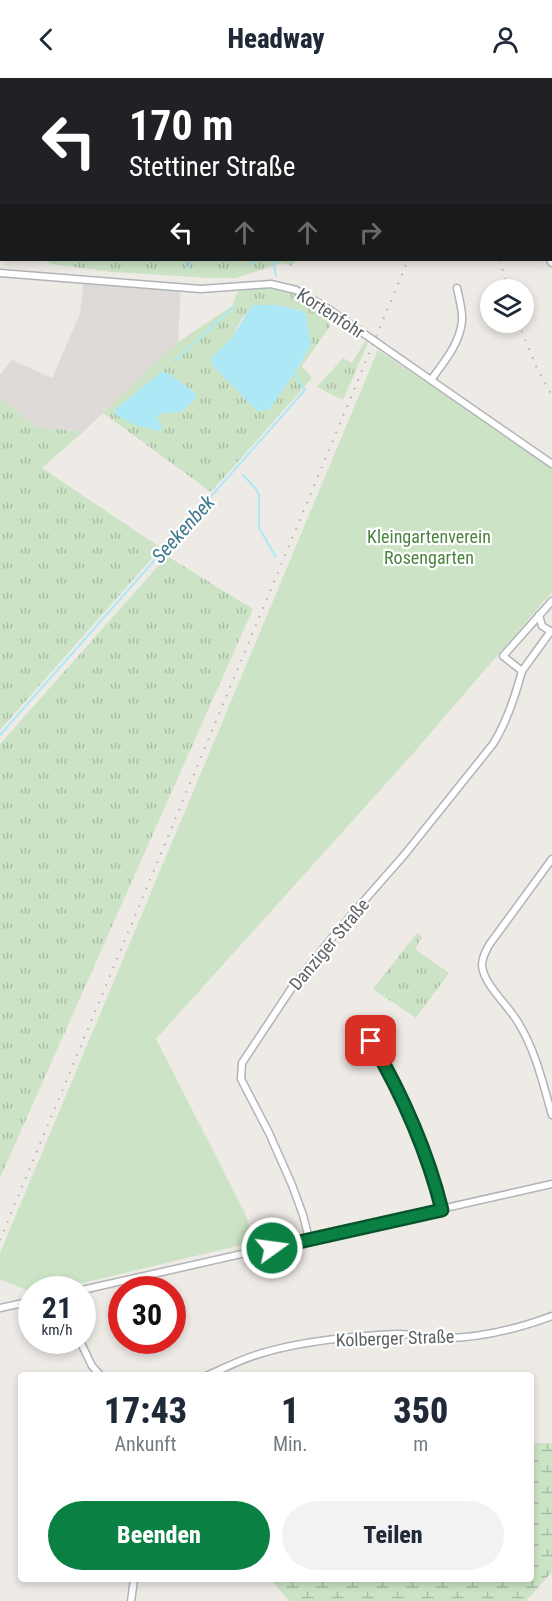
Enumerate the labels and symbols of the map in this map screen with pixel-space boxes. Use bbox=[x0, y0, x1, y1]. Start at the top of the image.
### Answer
street label: Kortenfohr bbox=[293, 284, 369, 343]
water label: Seekenbek bbox=[146, 489, 220, 568]
park label: Kleingartenverein Rosengarten bbox=[367, 526, 491, 568]
street label: Danziger Straße bbox=[285, 894, 373, 994]
pin bbox=[345, 1015, 396, 1066]
position arrow bbox=[240, 1216, 304, 1280]
speed limit sign: 30 bbox=[108, 1276, 186, 1354]
street label: Kolberger Straße bbox=[335, 1325, 455, 1351]

